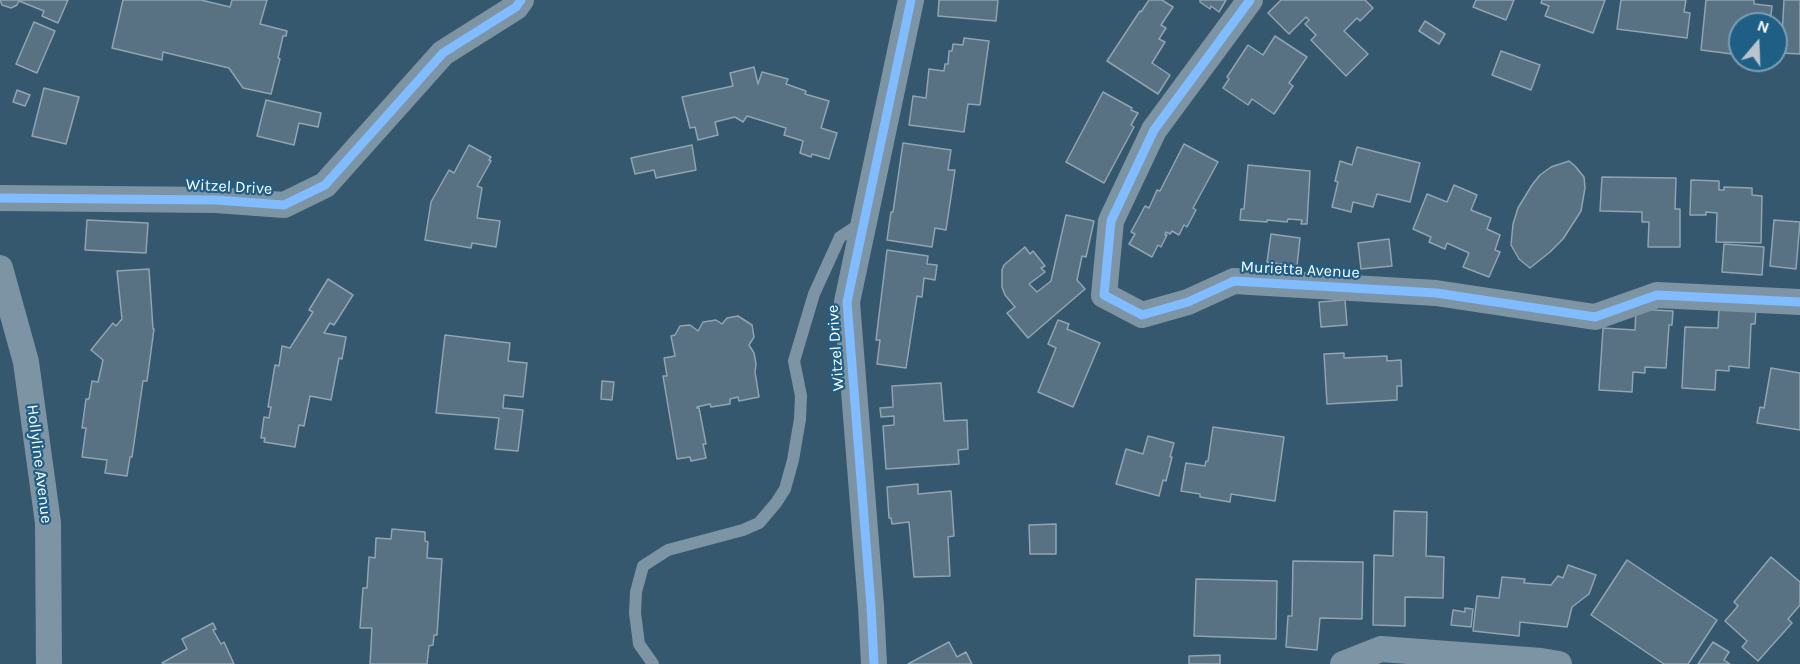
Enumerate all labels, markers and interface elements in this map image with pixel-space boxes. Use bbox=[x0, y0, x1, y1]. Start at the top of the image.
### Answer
north arrow bbox=[1728, 12, 1788, 72]
text: N bbox=[1755, 16, 1772, 37]
street label: Witzel Drive bbox=[185, 175, 273, 199]
street label: Murietta Avenue bbox=[1240, 257, 1360, 283]
street label: Witzel Drive bbox=[823, 304, 849, 392]
street label: Hollyline Avenue bbox=[22, 404, 56, 524]

